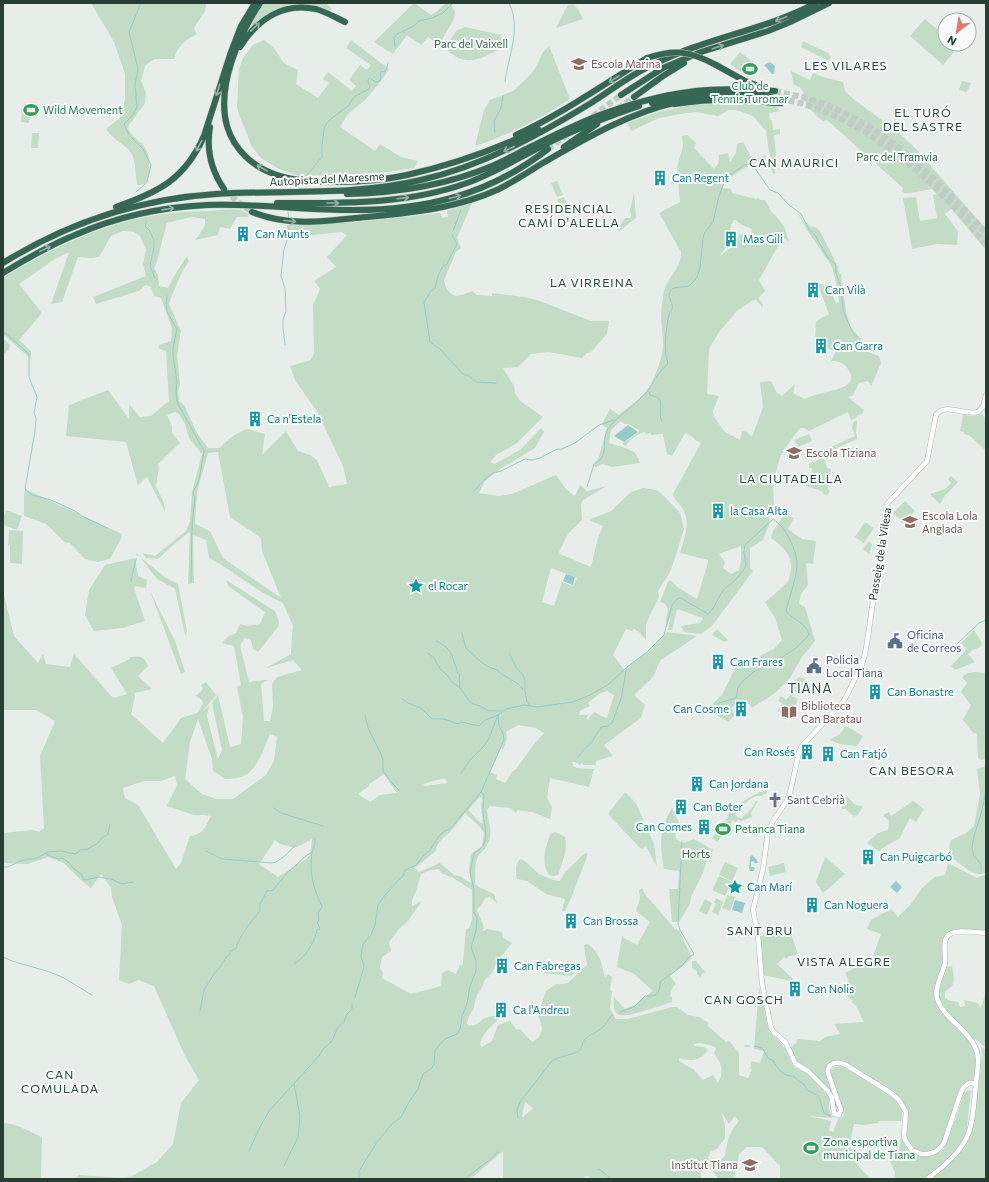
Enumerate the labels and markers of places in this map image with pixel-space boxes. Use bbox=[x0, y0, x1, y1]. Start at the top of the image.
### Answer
school or university icon: Escola Marina bbox=[570, 55, 588, 73]
place label: Escola Marina bbox=[591, 57, 661, 70]
sports icon: Club de Tennis Turomar bbox=[741, 60, 759, 78]
place label: Club de Tennis Turomar bbox=[711, 79, 789, 105]
sports icon: Wild Movement bbox=[22, 101, 40, 119]
place label: Wild Movement bbox=[43, 103, 123, 116]
building icon: Can Regent bbox=[651, 169, 669, 187]
place label: Can Regent bbox=[672, 171, 729, 184]
building icon: Can Munts bbox=[234, 225, 252, 243]
place label: Can Munts bbox=[255, 227, 309, 240]
building icon: Mas Gili bbox=[722, 230, 740, 248]
place label: Mas Gili bbox=[743, 232, 783, 245]
building icon: Can Vilà bbox=[804, 281, 822, 299]
place label: Can Vilà bbox=[825, 283, 866, 296]
building icon: Can Garra bbox=[812, 337, 830, 355]
place label: Can Garra bbox=[833, 339, 883, 352]
building icon: Ca n'Estela bbox=[246, 410, 264, 428]
place label: Ca n'Estela bbox=[267, 412, 321, 425]
school or university icon: Escola Tiziana bbox=[785, 444, 803, 462]
place label: Escola Tiziana bbox=[806, 446, 876, 459]
building icon: la Casa Alta bbox=[709, 502, 727, 520]
place label: la Casa Alta bbox=[730, 504, 787, 517]
place label: Escola Lola Anglada bbox=[922, 509, 978, 535]
school or university icon: Escola Lola Anglada bbox=[901, 513, 919, 531]
place icon: el Rocar bbox=[407, 577, 425, 595]
place label: el Rocar bbox=[428, 579, 468, 592]
place label: Oficina de Correos bbox=[907, 628, 961, 654]
public building icon: Oficina de Correos bbox=[886, 632, 904, 650]
building icon: Can Frares bbox=[709, 653, 727, 671]
place label: Policia Local Tiana bbox=[826, 653, 883, 679]
place label: Can Frares bbox=[730, 655, 783, 668]
public building icon: Policia Local Tiana bbox=[805, 657, 823, 675]
building icon: Can Bonastre bbox=[866, 683, 884, 701]
place label: Can Bonastre bbox=[887, 685, 954, 698]
place label: Biblioteca Can Baratau bbox=[801, 699, 862, 725]
building icon: Can Cosme bbox=[732, 700, 750, 718]
place label: Can Cosme bbox=[673, 702, 729, 715]
library icon: Biblioteca Can Baratau bbox=[780, 703, 798, 721]
building icon: Can Rosés bbox=[798, 743, 816, 761]
place label: Can Rosés bbox=[744, 745, 795, 758]
building icon: Can Fatjó bbox=[819, 745, 837, 763]
place label: Can Fatjó bbox=[840, 747, 888, 760]
building icon: Can Jordana bbox=[688, 775, 706, 793]
place label: Can Jordana bbox=[709, 777, 769, 791]
church icon: Sant Cebrià bbox=[766, 791, 784, 809]
place label: Sant Cebrià bbox=[787, 793, 845, 806]
building icon: Can Boter bbox=[672, 798, 690, 816]
place label: Can Boter bbox=[693, 800, 744, 813]
building icon: Can Comes bbox=[695, 818, 713, 836]
place label: Can Comes bbox=[636, 820, 692, 833]
sports icon: Petanca Tiana bbox=[714, 820, 732, 838]
place label: Petanca Tiana bbox=[735, 822, 805, 835]
building icon: Can Puigcarbó bbox=[859, 848, 877, 866]
place label: Can Puigcarbó bbox=[880, 850, 953, 863]
place icon: Can Marí bbox=[726, 878, 744, 896]
place label: Can Marí bbox=[747, 880, 793, 893]
building icon: Can Noguera bbox=[803, 896, 821, 914]
place label: Can Noguera bbox=[824, 898, 889, 911]
building icon: Can Brossa bbox=[562, 912, 580, 930]
place label: Can Brossa bbox=[583, 914, 638, 927]
building icon: Can Fabregas bbox=[493, 957, 511, 975]
place label: Can Fabregas bbox=[514, 959, 581, 972]
building icon: Can Nolis bbox=[786, 980, 804, 998]
place label: Can Nolis bbox=[807, 982, 854, 995]
building icon: Ca l'Andreu bbox=[492, 1001, 510, 1019]
place label: Ca l'Andreu bbox=[513, 1003, 569, 1016]
place label: Zona esportiva municipal de Tiana bbox=[823, 1135, 915, 1161]
sports icon: Zona esportiva municipal de Tiana bbox=[802, 1139, 820, 1157]
school or university icon: Institut Tiana bbox=[741, 1156, 759, 1174]
place label: Institut Tiana bbox=[671, 1158, 738, 1171]

